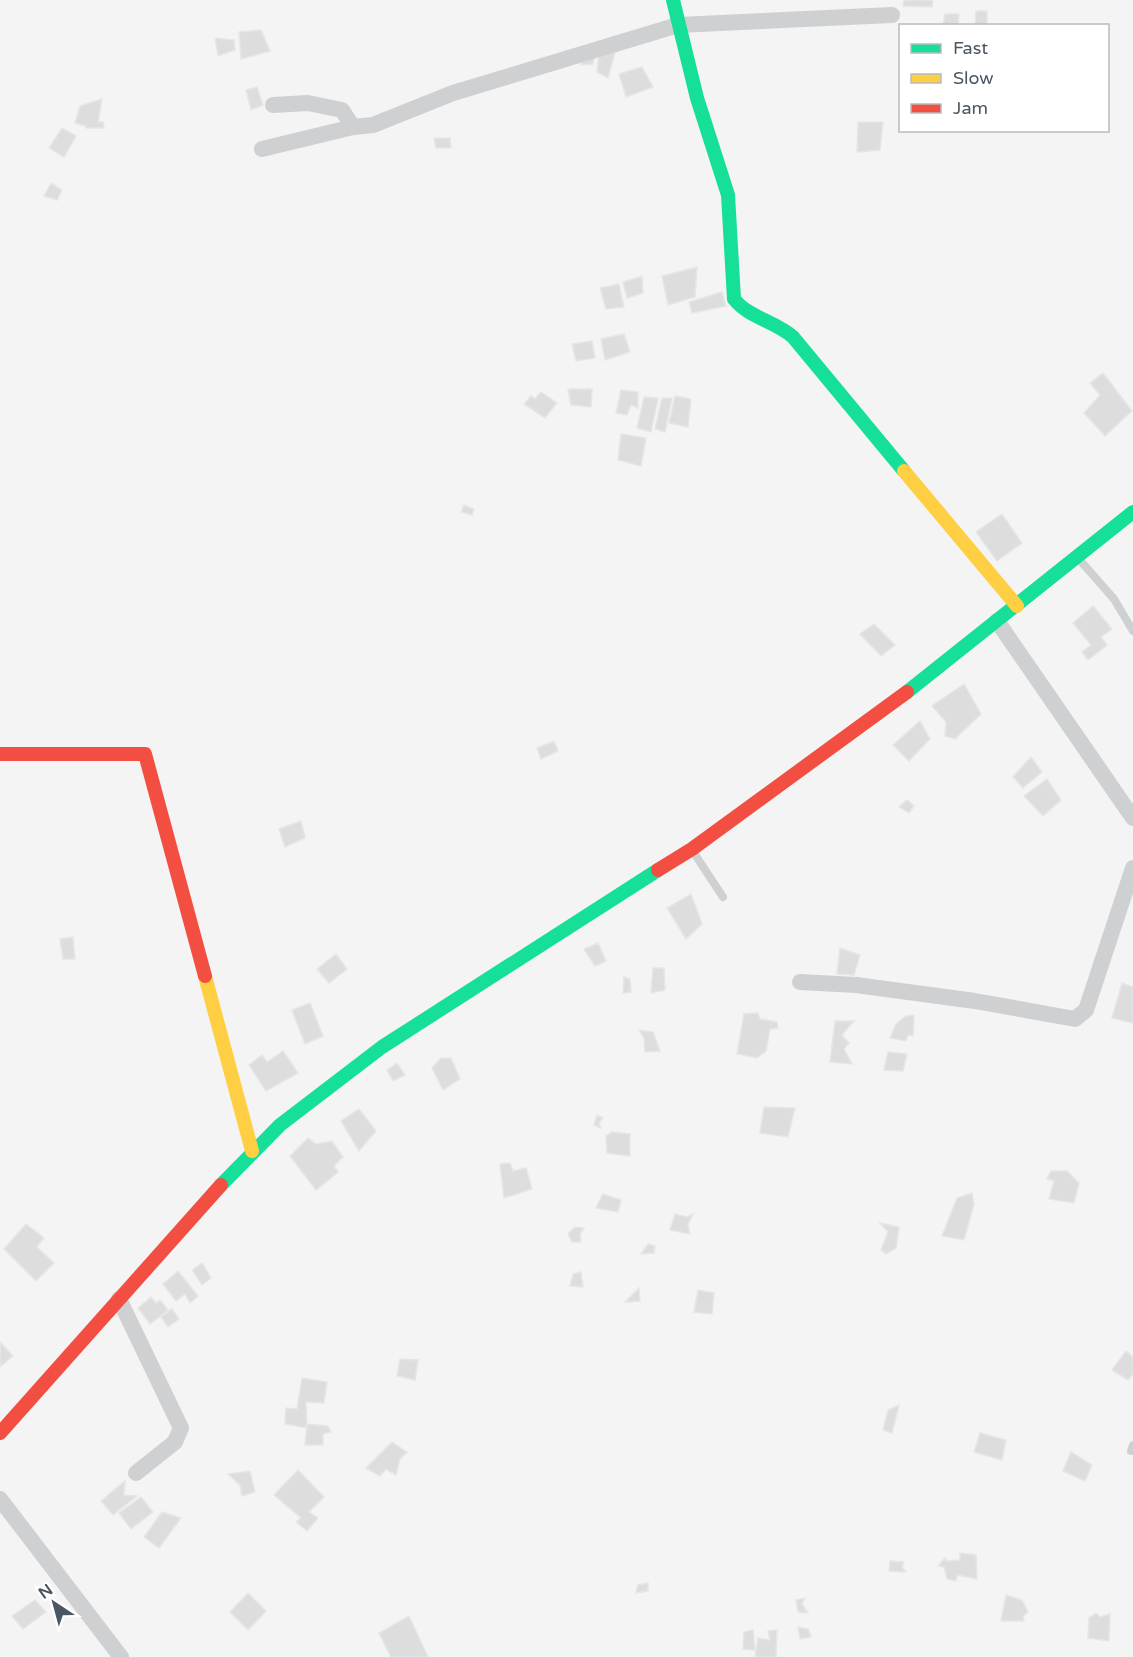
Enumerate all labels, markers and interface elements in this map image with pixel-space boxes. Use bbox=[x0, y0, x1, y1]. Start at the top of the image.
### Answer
legend bbox=[899, 24, 1109, 132]
text: Fast bbox=[953, 37, 988, 59]
text: Slow bbox=[953, 67, 994, 89]
text: Jam bbox=[953, 97, 988, 119]
north arrow bbox=[24, 1573, 84, 1633]
text: N bbox=[35, 1580, 57, 1604]

